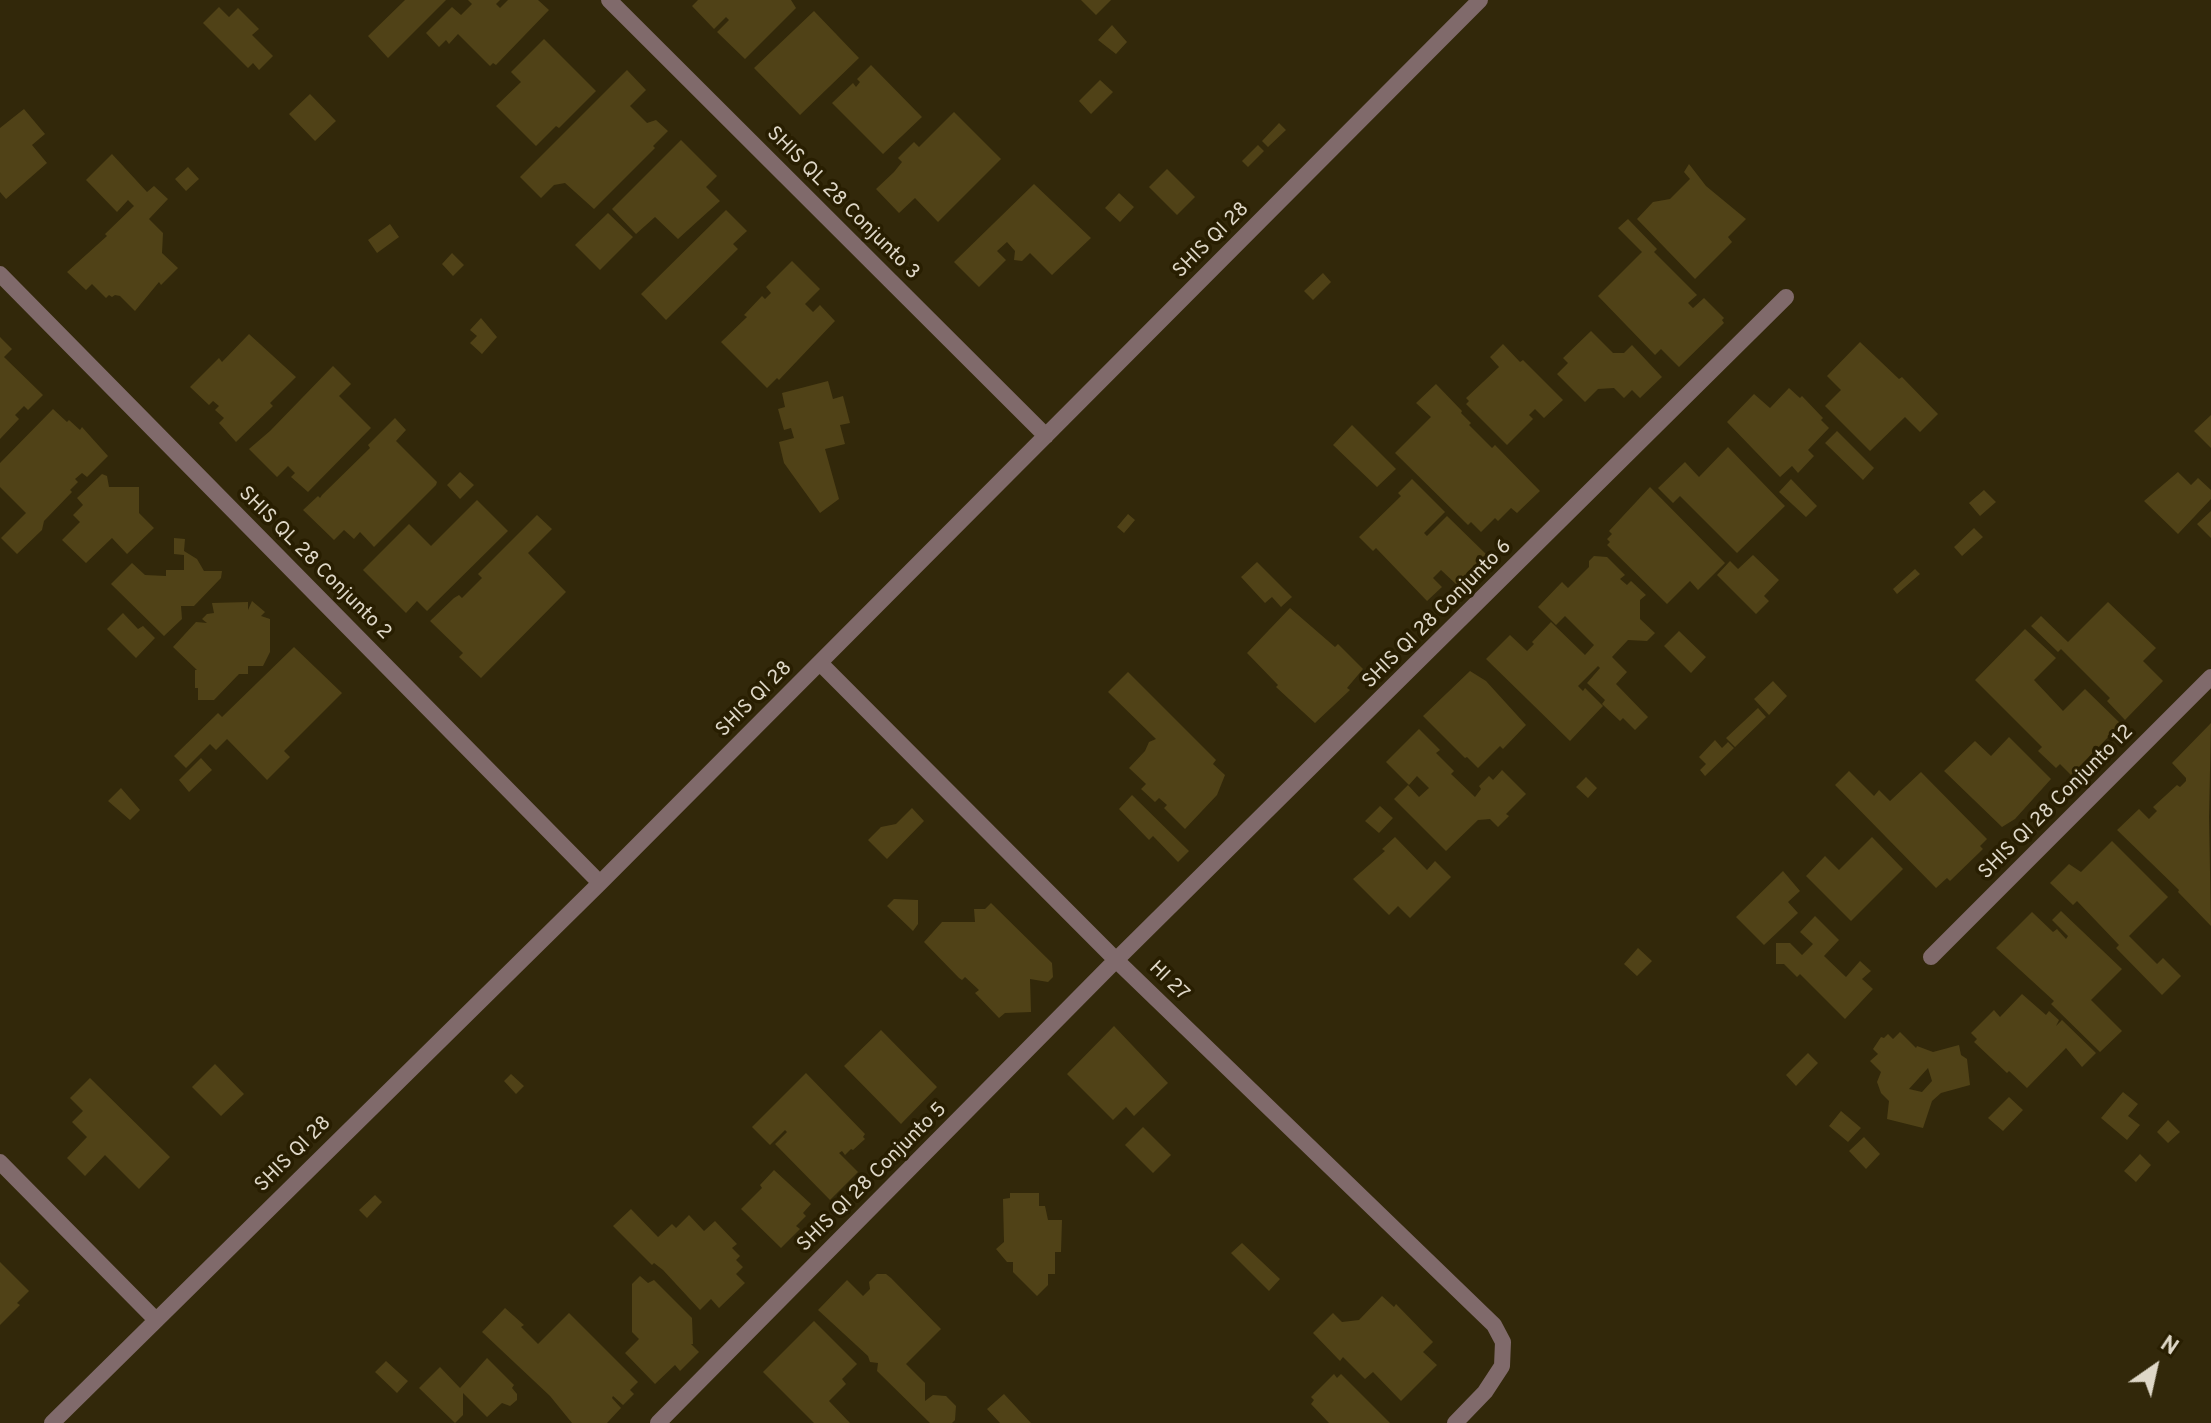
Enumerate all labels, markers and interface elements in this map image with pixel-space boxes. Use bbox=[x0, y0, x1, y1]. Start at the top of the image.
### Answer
street label: SHIS QL 28 Conjunto 3 bbox=[761, 123, 923, 285]
street label: SHIS QI 28 bbox=[1169, 198, 1255, 284]
street label: SHIS QL 28 Conjunto 2 bbox=[232, 482, 396, 646]
street label: SHIS QI 28 Conjunto 6 bbox=[1359, 536, 1517, 694]
street label: SHIS QI 28 bbox=[712, 657, 798, 743]
street label: SHIS QI 28 Conjunto 12 bbox=[1975, 721, 2139, 885]
street label: HI 27 bbox=[1143, 957, 1193, 1007]
street label: SHIS QI 28 Conjunto 5 bbox=[793, 1098, 953, 1258]
street label: SHIS QI 28 bbox=[251, 1112, 337, 1198]
north arrow bbox=[2115, 1327, 2195, 1407]
text: N bbox=[2155, 1331, 2183, 1362]

